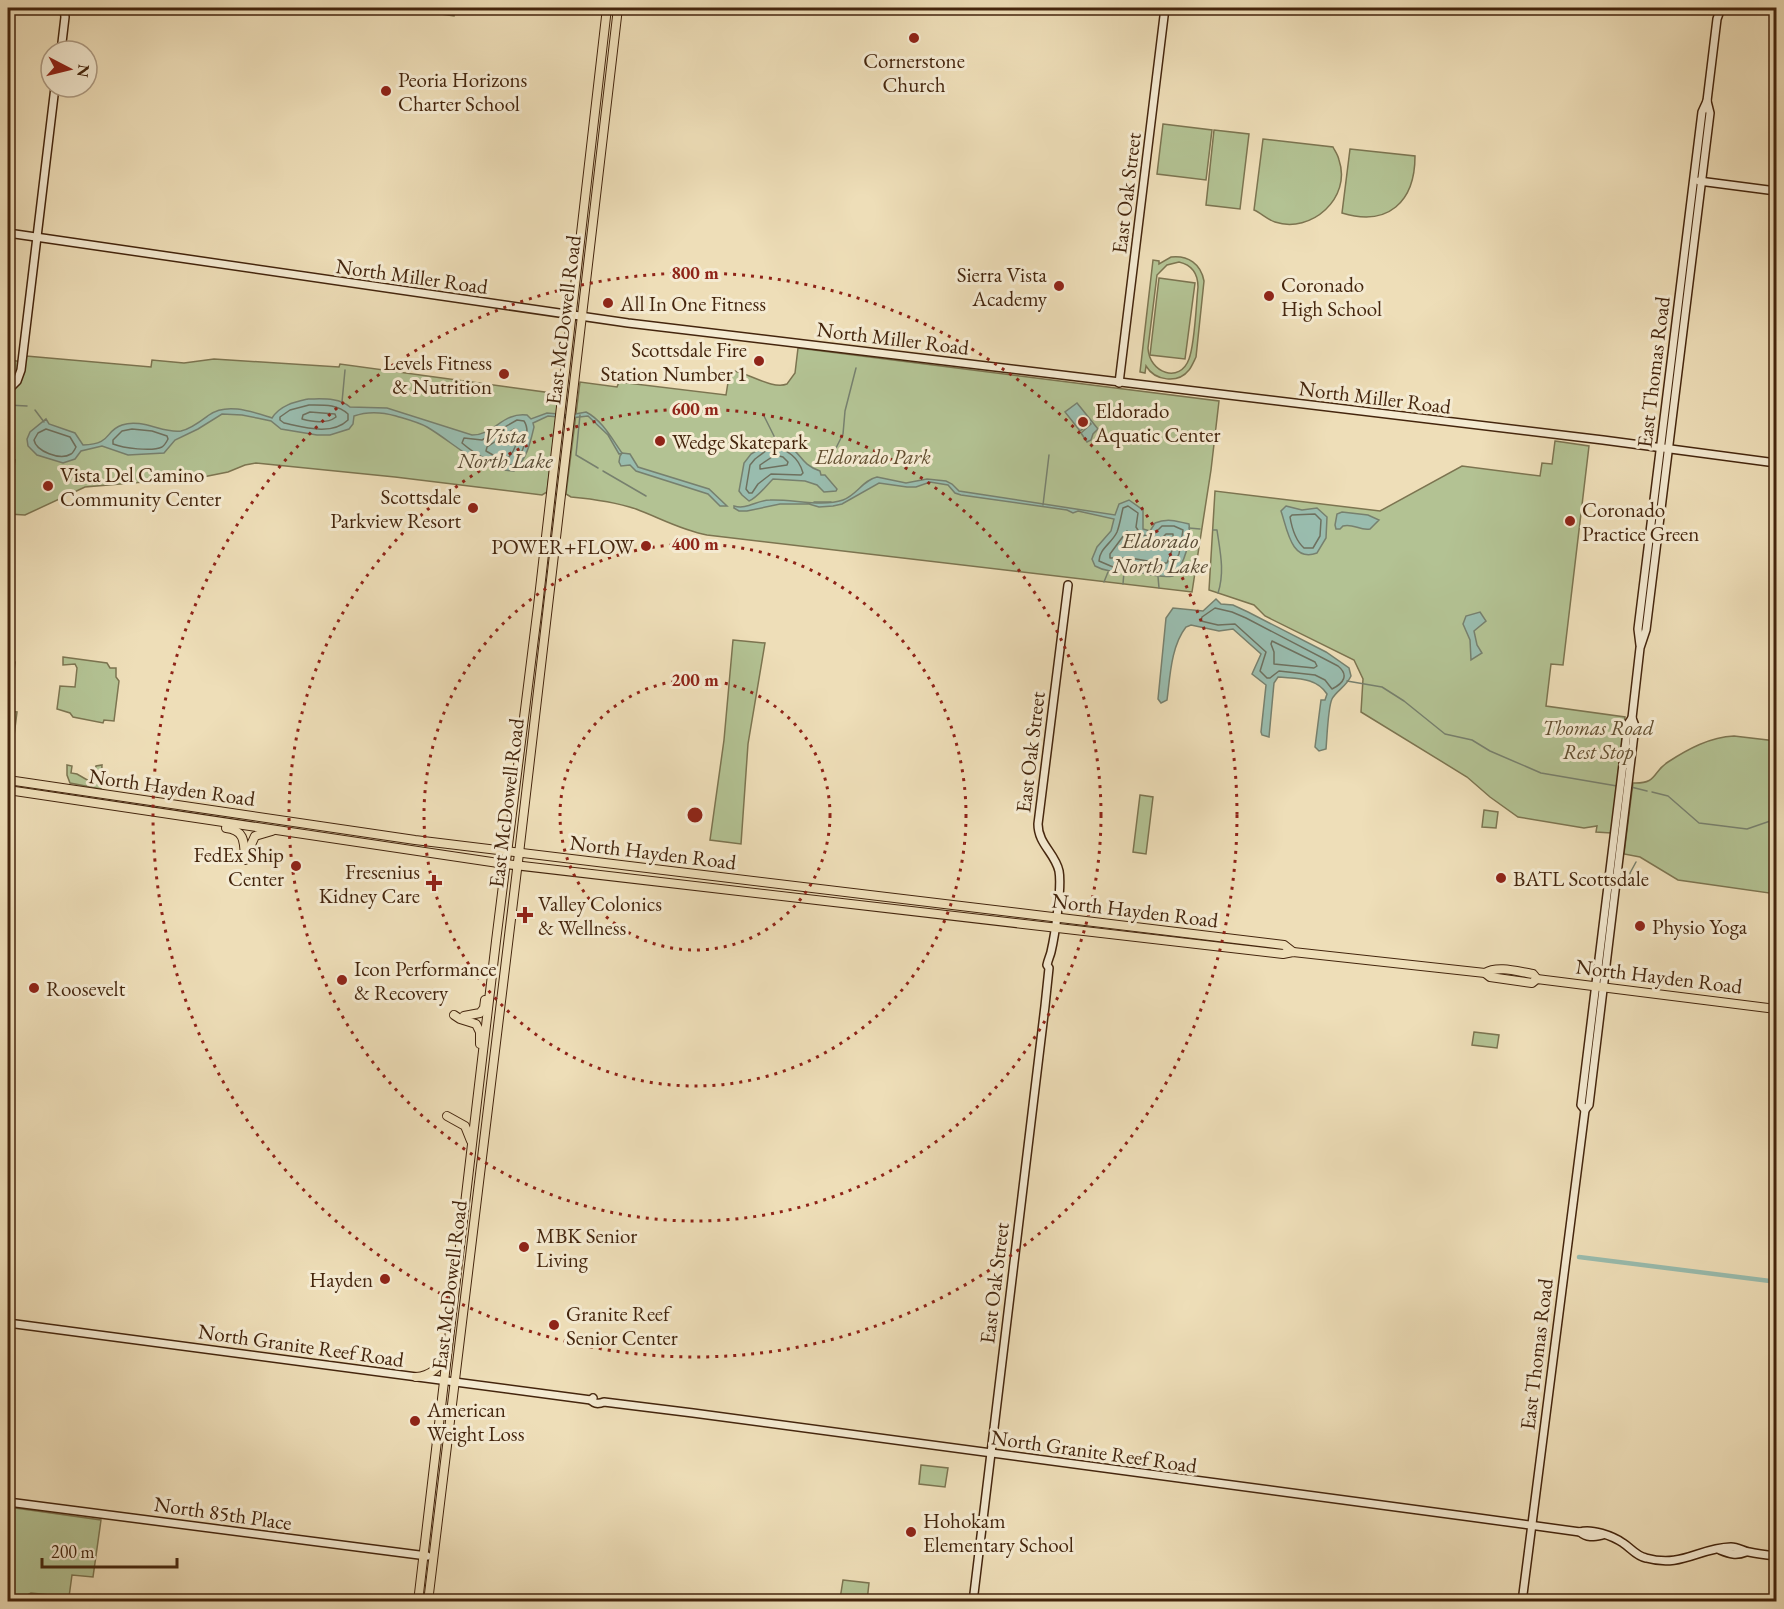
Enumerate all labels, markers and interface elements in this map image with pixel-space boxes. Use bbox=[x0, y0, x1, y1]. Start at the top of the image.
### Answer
marker: Cornerstone Church bbox=[907, 31, 921, 45]
north arrow bbox=[39, 39, 99, 99]
place label: Cornerstone Church bbox=[863, 47, 965, 98]
text: N bbox=[72, 63, 95, 79]
place label: Peoria Horizons Charter School bbox=[398, 66, 528, 117]
marker: Peoria Horizons Charter School bbox=[379, 84, 393, 98]
street label: East Oak Street bbox=[1105, 130, 1147, 255]
street label: East McDowell Road bbox=[539, 233, 587, 406]
street label: North Miller Road bbox=[334, 252, 490, 300]
text: 800 m bbox=[671, 261, 719, 284]
place label: Sierra Vista Academy bbox=[957, 261, 1048, 312]
place label: Coronado High School bbox=[1281, 271, 1382, 322]
marker: Sierra Vista Academy bbox=[1052, 279, 1066, 293]
marker: Coronado High School bbox=[1262, 289, 1276, 303]
place label: All In One Fitness bbox=[619, 290, 766, 317]
street label: East Thomas Road bbox=[1630, 294, 1676, 449]
marker: All In One Fitness bbox=[601, 296, 615, 310]
street label: North Miller Road bbox=[815, 315, 971, 361]
place label: Scottsdale Fire Station Number 1 bbox=[601, 336, 747, 387]
place label: Levels Fitness & Nutrition bbox=[383, 349, 492, 400]
marker: Scottsdale Fire Station Number 1 bbox=[752, 354, 766, 368]
marker: Levels Fitness & Nutrition bbox=[497, 367, 511, 381]
street label: North Miller Road bbox=[1297, 374, 1453, 420]
text: 600 m bbox=[671, 397, 719, 420]
place label: Eldorado Aquatic Center bbox=[1094, 397, 1220, 448]
marker: Eldorado Aquatic Center bbox=[1076, 415, 1090, 429]
water label: Vista North Lake bbox=[456, 421, 553, 475]
place label: Wedge Skatepark bbox=[672, 428, 809, 455]
marker: Wedge Skatepark bbox=[653, 434, 667, 448]
park label: Eldorado Park bbox=[814, 443, 931, 470]
place label: Vista Del Camino Community Center bbox=[60, 461, 221, 512]
marker: Vista Del Camino Community Center bbox=[41, 479, 55, 493]
place label: Scottsdale Parkview Resort bbox=[330, 483, 461, 534]
place label: Coronado Practice Green bbox=[1582, 496, 1699, 547]
marker: Scottsdale Parkview Resort bbox=[466, 501, 480, 515]
marker: Coronado Practice Green bbox=[1563, 514, 1577, 528]
water label: Eldorado North Lake bbox=[1111, 526, 1208, 580]
text: 400 m bbox=[671, 532, 719, 555]
place label: POWER+FLOW bbox=[491, 533, 635, 560]
marker: POWER+FLOW bbox=[639, 539, 653, 553]
text: 200 m bbox=[671, 668, 719, 691]
street label: East Oak Street bbox=[1009, 689, 1051, 814]
park label: Thomas Road Rest Stop bbox=[1542, 714, 1654, 765]
street label: East McDowell Road bbox=[482, 716, 530, 889]
street label: North Hayden Road bbox=[87, 762, 257, 812]
centre of rings bbox=[685, 805, 705, 825]
street label: North Hayden Road bbox=[568, 828, 738, 876]
place label: FedEx Ship Center bbox=[194, 841, 284, 892]
place label: Fresenius Kidney Care bbox=[319, 858, 420, 909]
marker: FedEx Ship Center bbox=[289, 859, 303, 873]
place label: BATL Scottsdale bbox=[1513, 865, 1649, 892]
marker: BATL Scottsdale bbox=[1494, 871, 1508, 885]
marker: Fresenius Kidney Care bbox=[425, 874, 443, 892]
street label: North Hayden Road bbox=[1050, 886, 1220, 934]
place label: Valley Colonics & Wellness bbox=[538, 890, 662, 941]
marker: Valley Colonics & Wellness bbox=[516, 906, 534, 924]
place label: Physio Yoga bbox=[1652, 913, 1748, 940]
marker: Physio Yoga bbox=[1633, 919, 1647, 933]
street label: North Hayden Road bbox=[1574, 952, 1744, 1000]
place label: Icon Performance & Recovery bbox=[354, 955, 496, 1006]
marker: Icon Performance & Recovery bbox=[335, 973, 349, 987]
place label: Roosevelt bbox=[46, 975, 126, 1002]
marker: Roosevelt bbox=[27, 981, 41, 995]
street label: East McDowell Road bbox=[425, 1198, 473, 1371]
street label: East Oak Street bbox=[973, 1220, 1015, 1345]
place label: MBK Senior Living bbox=[536, 1222, 637, 1273]
marker: MBK Senior Living bbox=[517, 1240, 531, 1254]
place label: Hayden bbox=[309, 1266, 373, 1293]
marker: Hayden bbox=[378, 1272, 392, 1286]
street label: East Thomas Road bbox=[1513, 1276, 1559, 1431]
place label: Granite Reef Senior Center bbox=[566, 1300, 678, 1351]
street label: North Granite Reef Road bbox=[196, 1317, 406, 1373]
marker: Granite Reef Senior Center bbox=[547, 1318, 561, 1332]
place label: American Weight Loss bbox=[426, 1396, 525, 1447]
marker: American Weight Loss bbox=[408, 1414, 422, 1428]
street label: North Granite Reef Road bbox=[989, 1423, 1199, 1479]
street label: North 85th Place bbox=[152, 1490, 294, 1536]
place label: Hohokam Elementary School bbox=[923, 1507, 1074, 1558]
marker: Hohokam Elementary School bbox=[904, 1525, 918, 1539]
scale bar bbox=[42, 1531, 177, 1569]
text: 200 m bbox=[51, 1540, 95, 1563]

